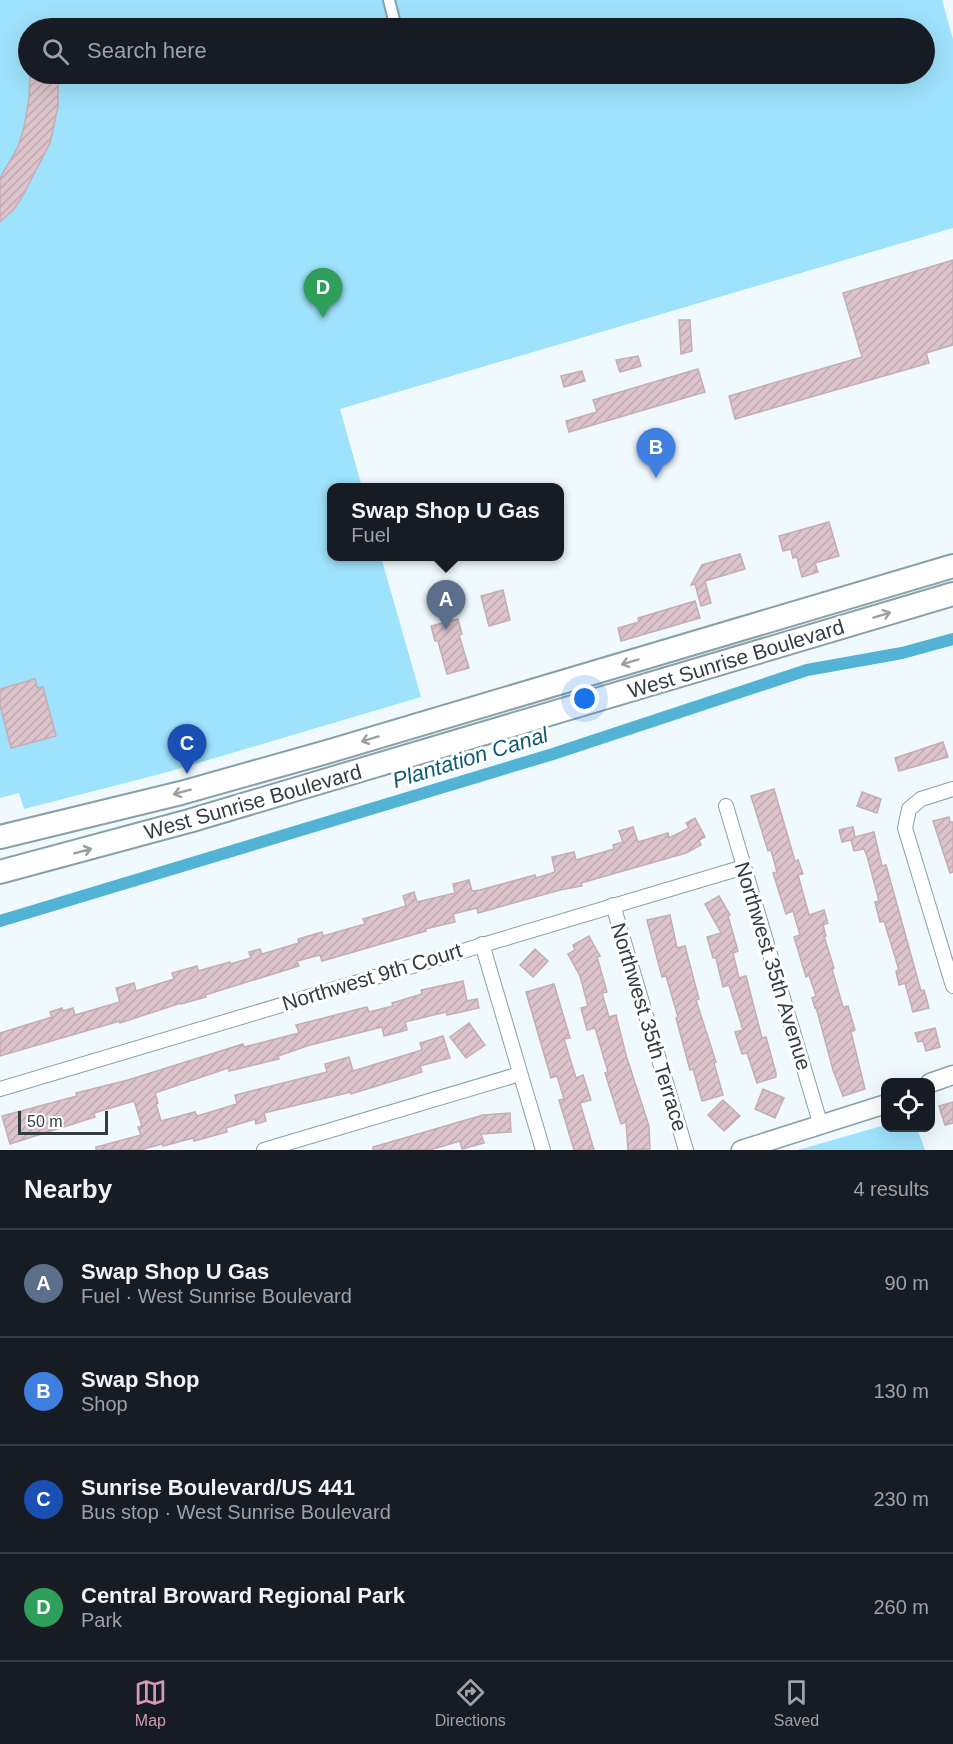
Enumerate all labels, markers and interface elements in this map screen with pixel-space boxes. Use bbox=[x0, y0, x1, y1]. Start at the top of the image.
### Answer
search box bbox=[18, 18, 935, 84]
icon: search bbox=[39, 35, 72, 68]
text: Search here bbox=[87, 38, 207, 63]
pin: D bbox=[304, 268, 342, 318]
pin: B bbox=[636, 428, 676, 478]
popup bbox=[327, 483, 564, 561]
text: Swap Shop U Gas bbox=[351, 498, 540, 523]
text: Fuel bbox=[351, 524, 390, 546]
pin: A bbox=[426, 580, 466, 630]
one-way arrow bbox=[872, 609, 891, 620]
street label: West Sunrise Boulevard bbox=[625, 615, 847, 702]
one-way arrow bbox=[621, 657, 640, 668]
your location bbox=[570, 684, 599, 713]
water label: Plantation Canal bbox=[389, 722, 552, 793]
pin: C bbox=[168, 724, 207, 774]
one-way arrow bbox=[361, 734, 380, 745]
street label: West Sunrise Boulevard bbox=[142, 759, 364, 844]
one-way arrow bbox=[173, 787, 192, 799]
one-way arrow bbox=[73, 844, 92, 856]
street label: Northwest 35th Avenue bbox=[731, 859, 816, 1073]
street label: Northwest 35th Terrace bbox=[607, 920, 692, 1134]
street label: Northwest 9th Court bbox=[279, 938, 465, 1015]
map controls bbox=[881, 1078, 935, 1132]
button: locate bbox=[881, 1078, 935, 1132]
scale bar bbox=[18, 1108, 108, 1136]
text: 50 m bbox=[27, 1113, 63, 1130]
text: Nearby bbox=[24, 1174, 112, 1204]
text: 4 results bbox=[853, 1178, 929, 1200]
text: Swap Shop U Gas bbox=[81, 1259, 269, 1284]
text: A bbox=[36, 1272, 51, 1294]
text: 90 m bbox=[885, 1272, 929, 1294]
text: Fuel · West Sunrise Boulevard bbox=[81, 1285, 352, 1307]
text: Swap Shop bbox=[81, 1367, 200, 1392]
text: B bbox=[36, 1380, 51, 1402]
text: 130 m bbox=[873, 1380, 929, 1402]
text: Shop bbox=[81, 1393, 128, 1415]
text: Sunrise Boulevard/US 441 bbox=[81, 1475, 355, 1500]
text: C bbox=[36, 1488, 51, 1510]
text: 230 m bbox=[873, 1488, 929, 1510]
text: Bus stop · West Sunrise Boulevard bbox=[81, 1501, 391, 1523]
text: Central Broward Regional Park bbox=[81, 1583, 405, 1608]
text: D bbox=[36, 1596, 51, 1618]
text: 260 m bbox=[873, 1596, 929, 1618]
text: Park bbox=[81, 1609, 122, 1631]
tab: Map bbox=[134, 1676, 167, 1730]
tab: Directions bbox=[435, 1676, 506, 1730]
tab: Saved bbox=[774, 1676, 819, 1730]

